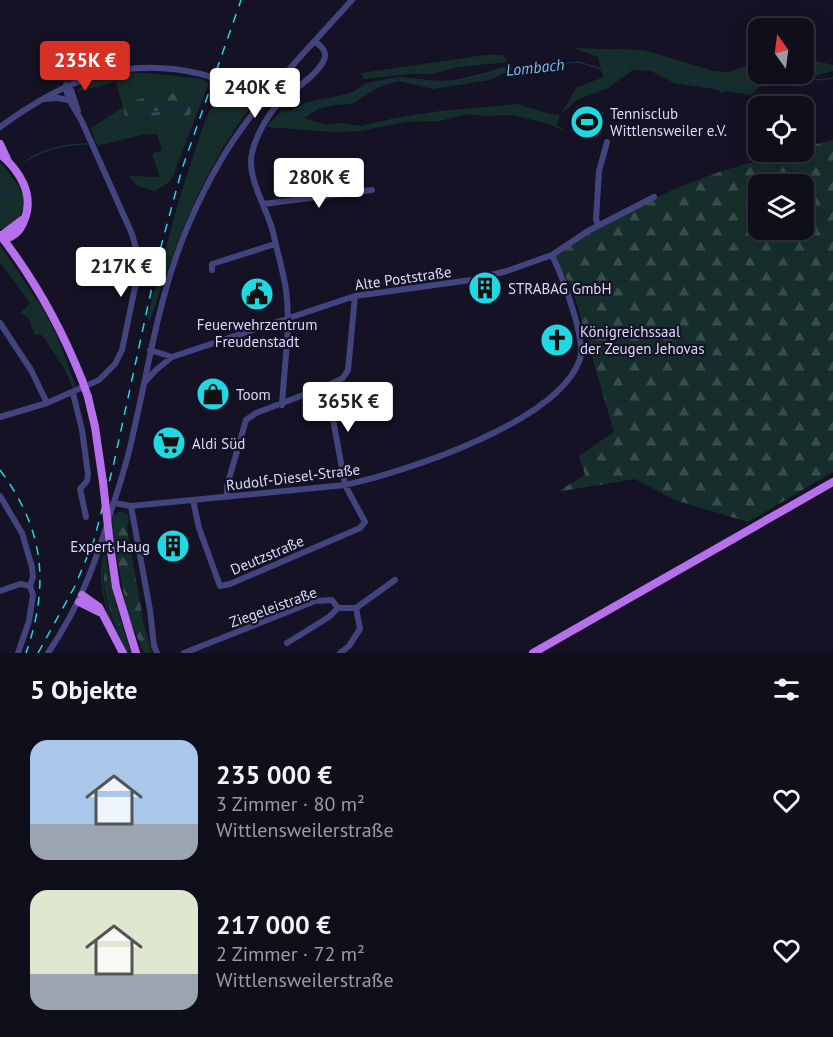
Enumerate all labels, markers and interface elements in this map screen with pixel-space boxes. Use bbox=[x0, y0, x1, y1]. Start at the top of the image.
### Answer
north arrow bbox=[748, 18, 814, 84]
map controls bbox=[748, 18, 814, 240]
pin: 235K € bbox=[36, 41, 134, 92]
text: 235K € bbox=[54, 47, 116, 73]
water label: Lombach bbox=[505, 54, 565, 80]
pin: 240K € bbox=[206, 68, 304, 119]
text: 240K € bbox=[224, 74, 286, 100]
button: locate bbox=[748, 96, 814, 162]
sports icon: Tennisclub Wittlensweiler e.V. bbox=[569, 104, 605, 140]
place label: Tennisclub Wittlensweiler e.V. bbox=[610, 104, 727, 140]
pin: 280K € bbox=[270, 158, 368, 209]
text: 280K € bbox=[288, 164, 350, 190]
button: layers bbox=[748, 174, 814, 240]
pin: 217K € bbox=[72, 247, 170, 298]
text: 217K € bbox=[90, 253, 152, 279]
street label: Alte Poststraße bbox=[353, 262, 453, 294]
building icon: STRABAG GmbH bbox=[467, 270, 503, 306]
public building icon: Feuerwehrzentrum Freudenstadt bbox=[239, 276, 275, 312]
place label: STRABAG GmbH bbox=[508, 279, 612, 298]
place label: Feuerwehrzentrum Freudenstadt bbox=[197, 315, 317, 351]
church icon: Königreichssaal der Zeugen Jehovas bbox=[539, 322, 575, 358]
place label: Königreichssaal der Zeugen Jehovas bbox=[580, 322, 705, 358]
shop icon: Toom bbox=[195, 376, 231, 412]
pin: 365K € bbox=[299, 382, 397, 433]
place label: Toom bbox=[236, 385, 271, 404]
text: 365K € bbox=[317, 388, 379, 414]
supermarket icon: Aldi Süd bbox=[151, 425, 187, 461]
place label: Aldi Süd bbox=[192, 434, 245, 453]
street label: Rudolf-Diesel-Straße bbox=[225, 459, 361, 495]
building icon: Expert Haug bbox=[155, 528, 191, 564]
street label: Deutzstraße bbox=[228, 531, 306, 579]
place label: Expert Haug bbox=[70, 537, 150, 556]
street label: Ziegeleistraße bbox=[227, 582, 319, 632]
text: 5 Objekte bbox=[30, 673, 137, 706]
icon: filters bbox=[770, 673, 803, 706]
text: 235 000 € bbox=[216, 758, 332, 791]
icon: home bbox=[78, 764, 150, 836]
icon: heart bbox=[770, 784, 803, 817]
text: 3 Zimmer · 80 m² bbox=[216, 791, 365, 817]
text: Wittlensweilerstraße bbox=[216, 817, 394, 843]
text: 217 000 € bbox=[216, 908, 331, 941]
icon: home bbox=[78, 914, 150, 986]
icon: heart bbox=[770, 934, 803, 967]
text: 2 Zimmer · 72 m² bbox=[216, 941, 365, 967]
text: Wittlensweilerstraße bbox=[216, 967, 394, 993]

